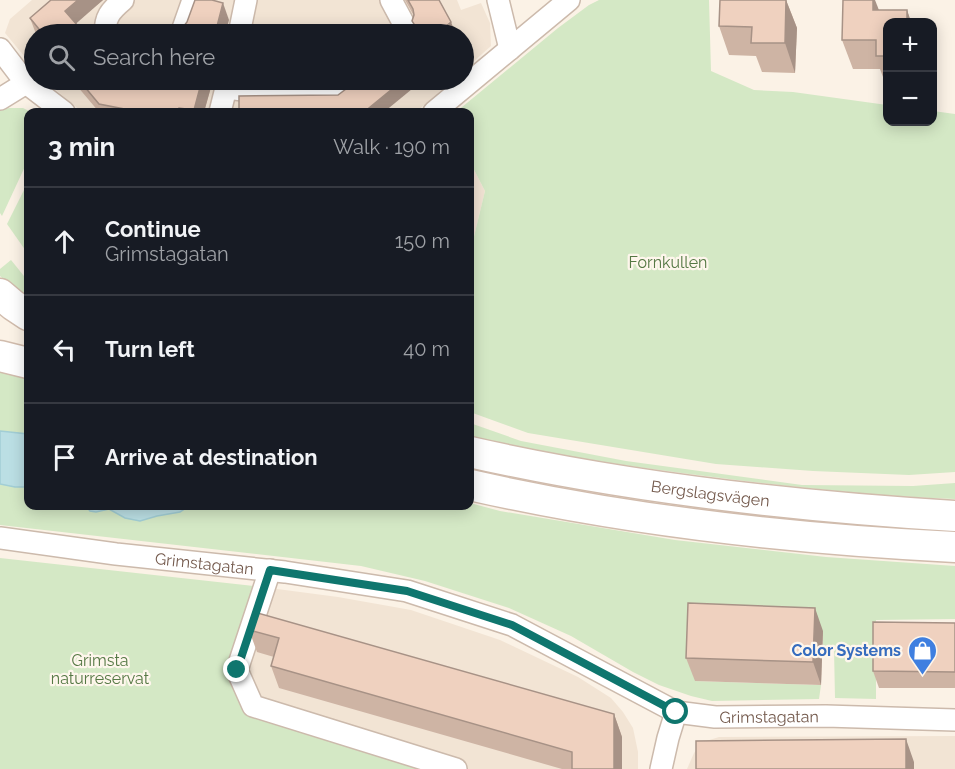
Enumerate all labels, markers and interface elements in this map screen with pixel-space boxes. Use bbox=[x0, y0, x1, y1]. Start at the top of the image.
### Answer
map controls bbox=[883, 18, 937, 126]
button: + bbox=[883, 18, 937, 72]
search box bbox=[24, 24, 474, 90]
icon: search bbox=[45, 41, 78, 74]
text: Search here bbox=[93, 44, 215, 70]
button: − bbox=[883, 72, 937, 126]
text: 3 min bbox=[48, 132, 115, 162]
text: Walk · 190 m bbox=[333, 135, 450, 159]
text: Continue bbox=[105, 216, 201, 242]
icon: ahead bbox=[48, 225, 81, 258]
text: 150 m bbox=[395, 229, 450, 253]
text: Grimstagatan bbox=[105, 242, 229, 266]
park label: Fornkullen bbox=[629, 253, 707, 272]
icon: left bbox=[48, 333, 81, 366]
text: Turn left bbox=[105, 336, 195, 362]
text: 40 m bbox=[403, 337, 450, 361]
icon: arrive bbox=[48, 441, 81, 474]
text: Arrive at destination bbox=[105, 444, 318, 470]
street label: Bergslagsvägen bbox=[650, 477, 771, 511]
street label: Grimstagatan bbox=[154, 549, 255, 579]
shop icon: Color Systems bbox=[906, 634, 938, 676]
place label: Color Systems bbox=[791, 641, 901, 660]
park label: Grimsta naturreservat bbox=[51, 651, 150, 688]
route end bbox=[223, 656, 249, 682]
route start bbox=[662, 698, 688, 724]
street label: Grimstagatan bbox=[719, 707, 819, 727]

